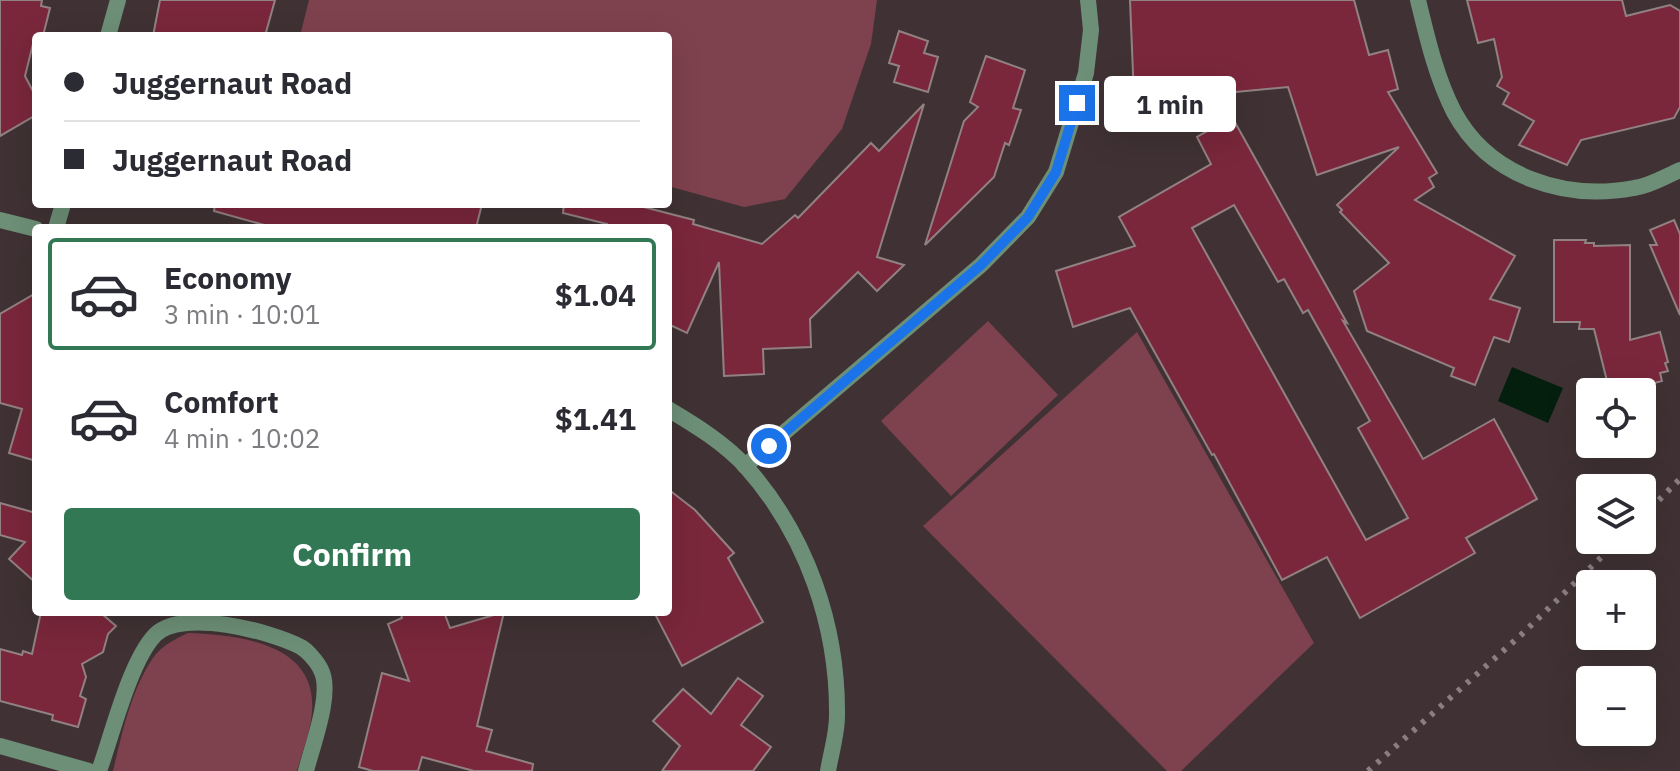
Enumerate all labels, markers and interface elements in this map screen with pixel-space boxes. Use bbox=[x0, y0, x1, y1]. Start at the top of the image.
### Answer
text: Juggernaut Road bbox=[112, 63, 352, 102]
callout: 1 min bbox=[1105, 75, 1237, 131]
route end bbox=[1059, 85, 1095, 121]
text: 1 min bbox=[1136, 87, 1204, 121]
text: Juggernaut Road bbox=[112, 140, 352, 179]
icon: car bbox=[68, 258, 140, 330]
text: Economy bbox=[164, 258, 292, 297]
text: $1.04 bbox=[555, 275, 636, 314]
text: 3 min · 10:01 bbox=[164, 297, 320, 331]
map controls bbox=[1576, 378, 1656, 746]
button: locate bbox=[1576, 378, 1656, 458]
icon: car bbox=[68, 382, 140, 454]
text: Comfort bbox=[164, 382, 279, 421]
text: $1.41 bbox=[555, 399, 636, 438]
text: 4 min · 10:02 bbox=[164, 421, 320, 455]
route start bbox=[751, 428, 787, 464]
button: layers bbox=[1576, 474, 1656, 554]
button: Confirm bbox=[64, 508, 640, 600]
button: + bbox=[1576, 570, 1656, 650]
button: − bbox=[1576, 666, 1656, 746]

